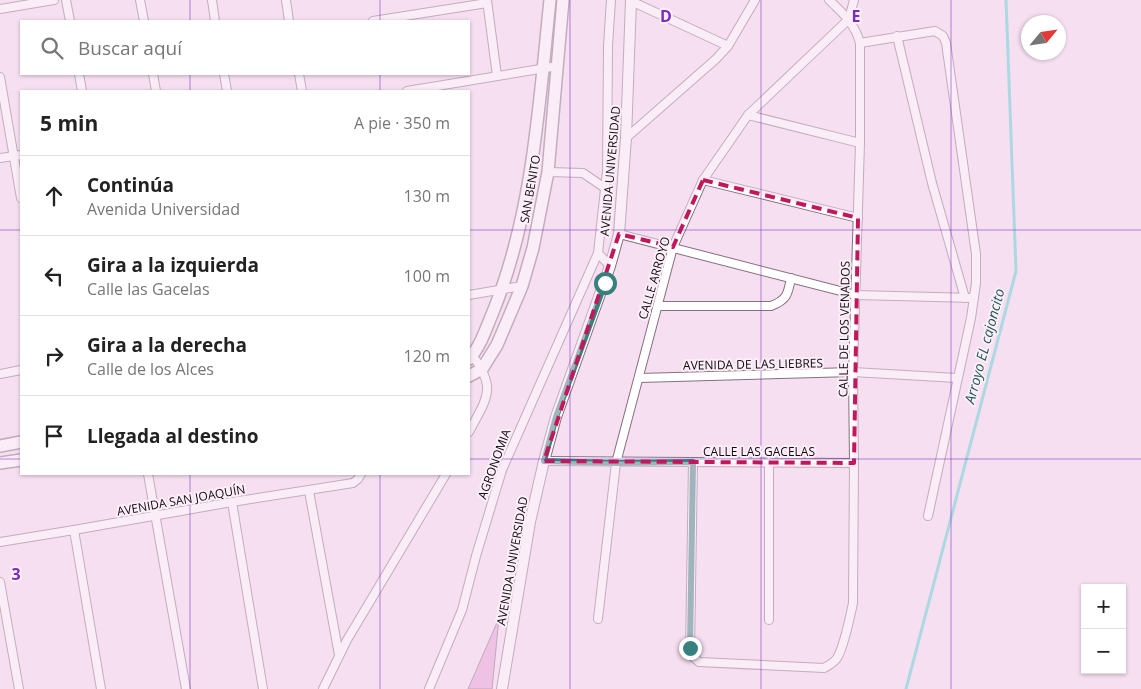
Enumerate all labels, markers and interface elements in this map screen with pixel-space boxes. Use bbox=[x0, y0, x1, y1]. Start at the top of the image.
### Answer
text: D bbox=[660, 5, 672, 27]
text: E bbox=[852, 5, 861, 27]
north arrow bbox=[1021, 15, 1066, 60]
search box bbox=[20, 20, 470, 75]
icon: search bbox=[38, 34, 66, 62]
text: Buscar aquí bbox=[78, 35, 182, 61]
street label: AVENIDA UNIVERSIDAD bbox=[596, 105, 624, 237]
text: 5 min bbox=[40, 109, 98, 137]
text: A pie · 350 m bbox=[354, 112, 450, 134]
street label: SAN BENITO bbox=[516, 154, 544, 224]
text: Continúa bbox=[87, 172, 174, 198]
icon: ahead bbox=[40, 182, 68, 210]
text: 130 m bbox=[404, 185, 450, 207]
text: Avenida Universidad bbox=[87, 198, 240, 220]
street label: CALLE ARROYO bbox=[634, 235, 674, 321]
text: Gira a la izquierda bbox=[87, 252, 259, 278]
street label: CALLE DE LOS VENADOS bbox=[834, 261, 854, 397]
icon: left bbox=[40, 262, 68, 290]
text: 100 m bbox=[404, 265, 450, 287]
route start bbox=[594, 272, 617, 295]
text: Calle las Gacelas bbox=[87, 278, 210, 300]
water label: Arroyo EL cajoncito bbox=[959, 286, 1009, 407]
text: Gira a la derecha bbox=[87, 332, 247, 358]
icon: right bbox=[40, 342, 68, 370]
text: 120 m bbox=[404, 345, 450, 367]
street label: AVENIDA DE LAS LIEBRES bbox=[683, 354, 823, 374]
text: Calle de los Alces bbox=[87, 358, 214, 380]
icon: arrive bbox=[40, 422, 68, 450]
text: Llegada al destino bbox=[87, 423, 259, 449]
street label: AGRONOMIA bbox=[474, 426, 515, 501]
street label: CALLE LAS GACELAS bbox=[703, 443, 815, 460]
street label: AVENIDA SAN JOAQUÍN bbox=[115, 480, 247, 520]
street label: AVENIDA UNIVERSIDAD bbox=[492, 495, 532, 627]
text: 3 bbox=[11, 563, 21, 585]
map controls bbox=[1081, 584, 1126, 674]
button: + bbox=[1081, 584, 1126, 629]
button: − bbox=[1081, 629, 1126, 674]
route end bbox=[679, 637, 702, 660]

